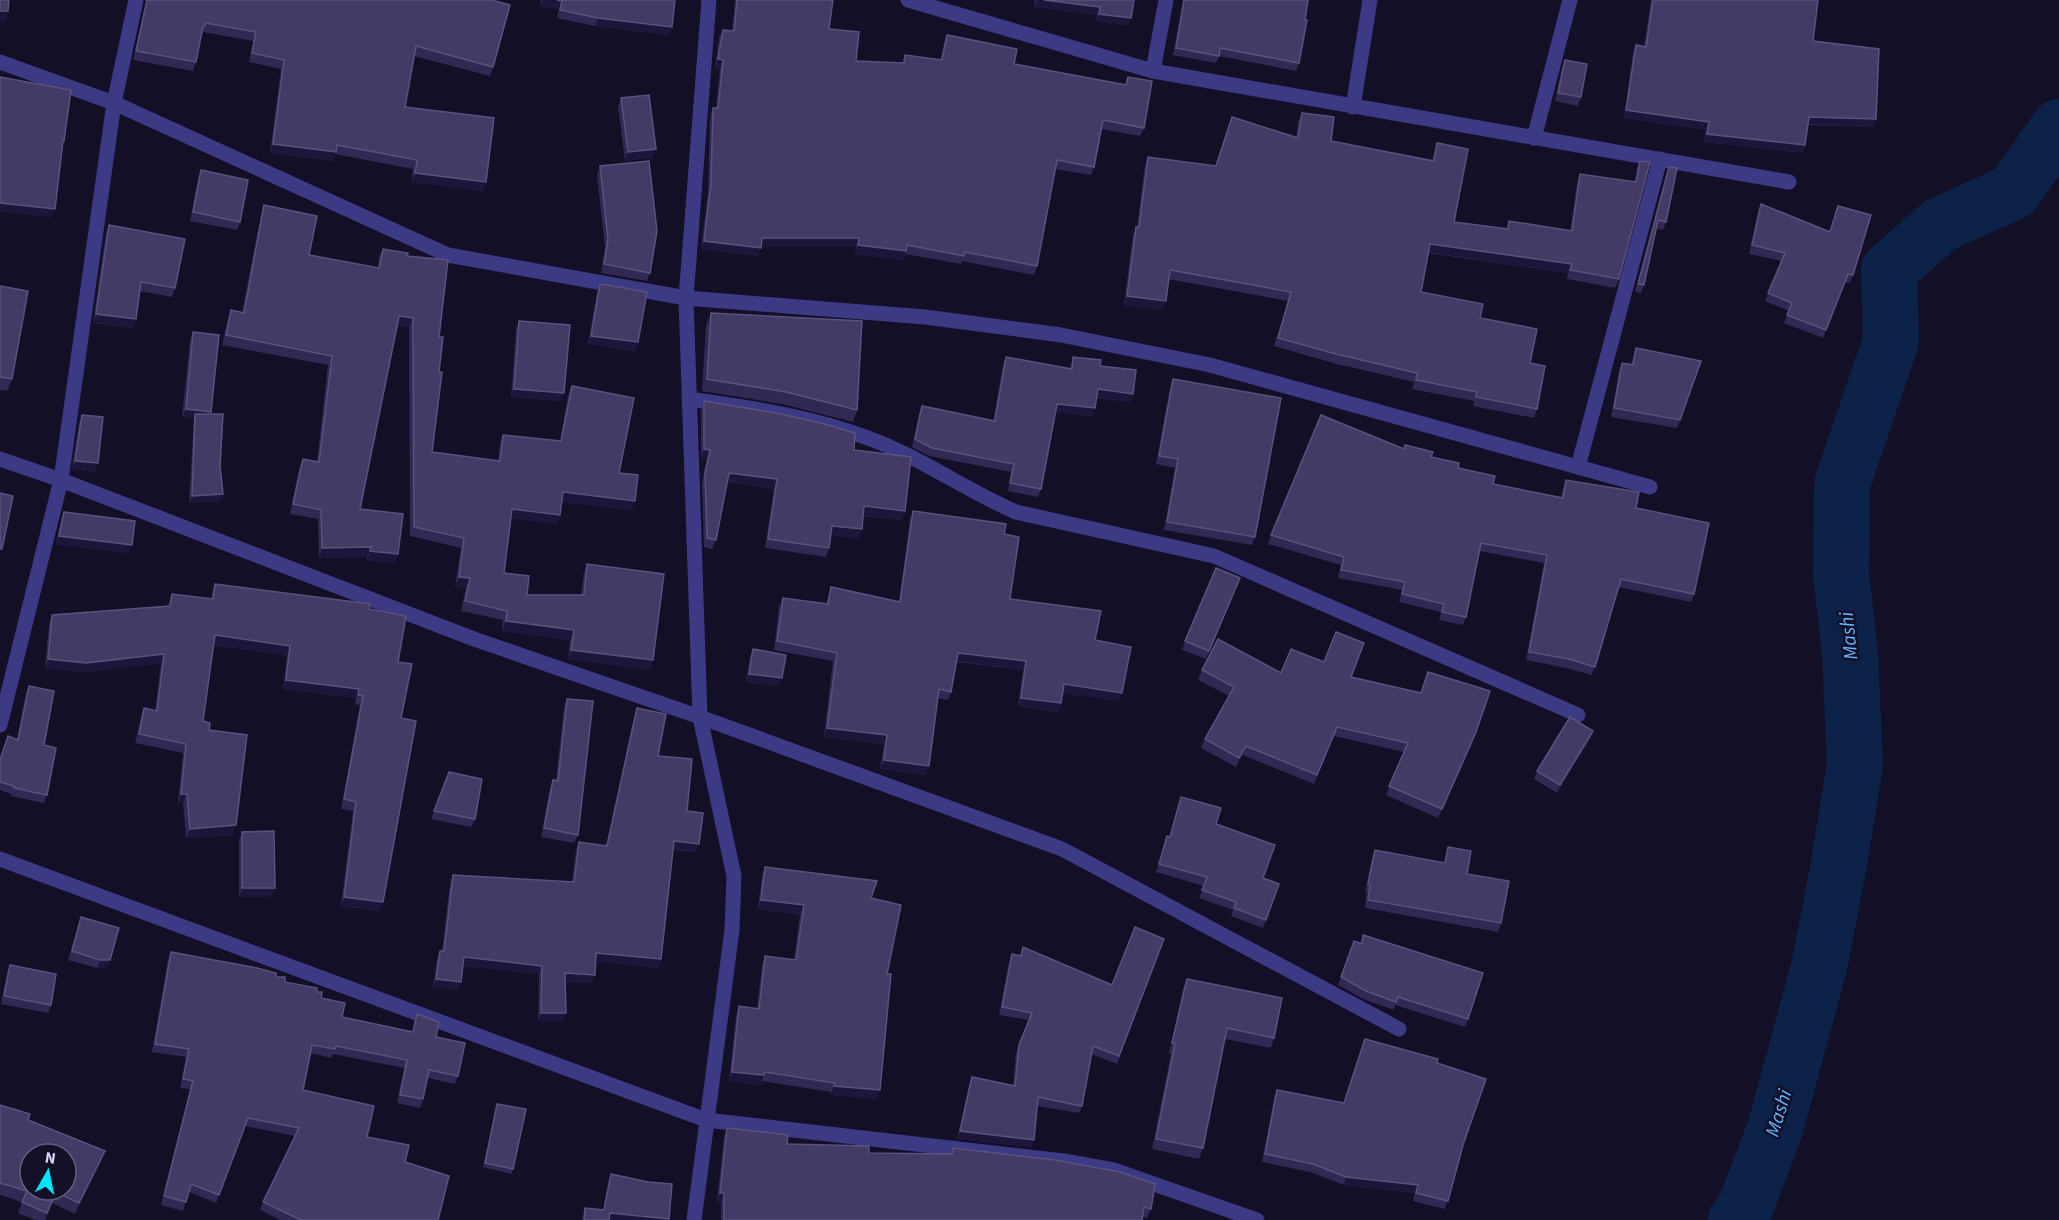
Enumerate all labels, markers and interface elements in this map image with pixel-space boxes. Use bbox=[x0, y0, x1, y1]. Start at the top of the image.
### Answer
water label: Mashi bbox=[1833, 610, 1865, 661]
water label: Mashi bbox=[1759, 1086, 1799, 1140]
north arrow bbox=[18, 1142, 78, 1202]
text: N bbox=[43, 1146, 57, 1170]

